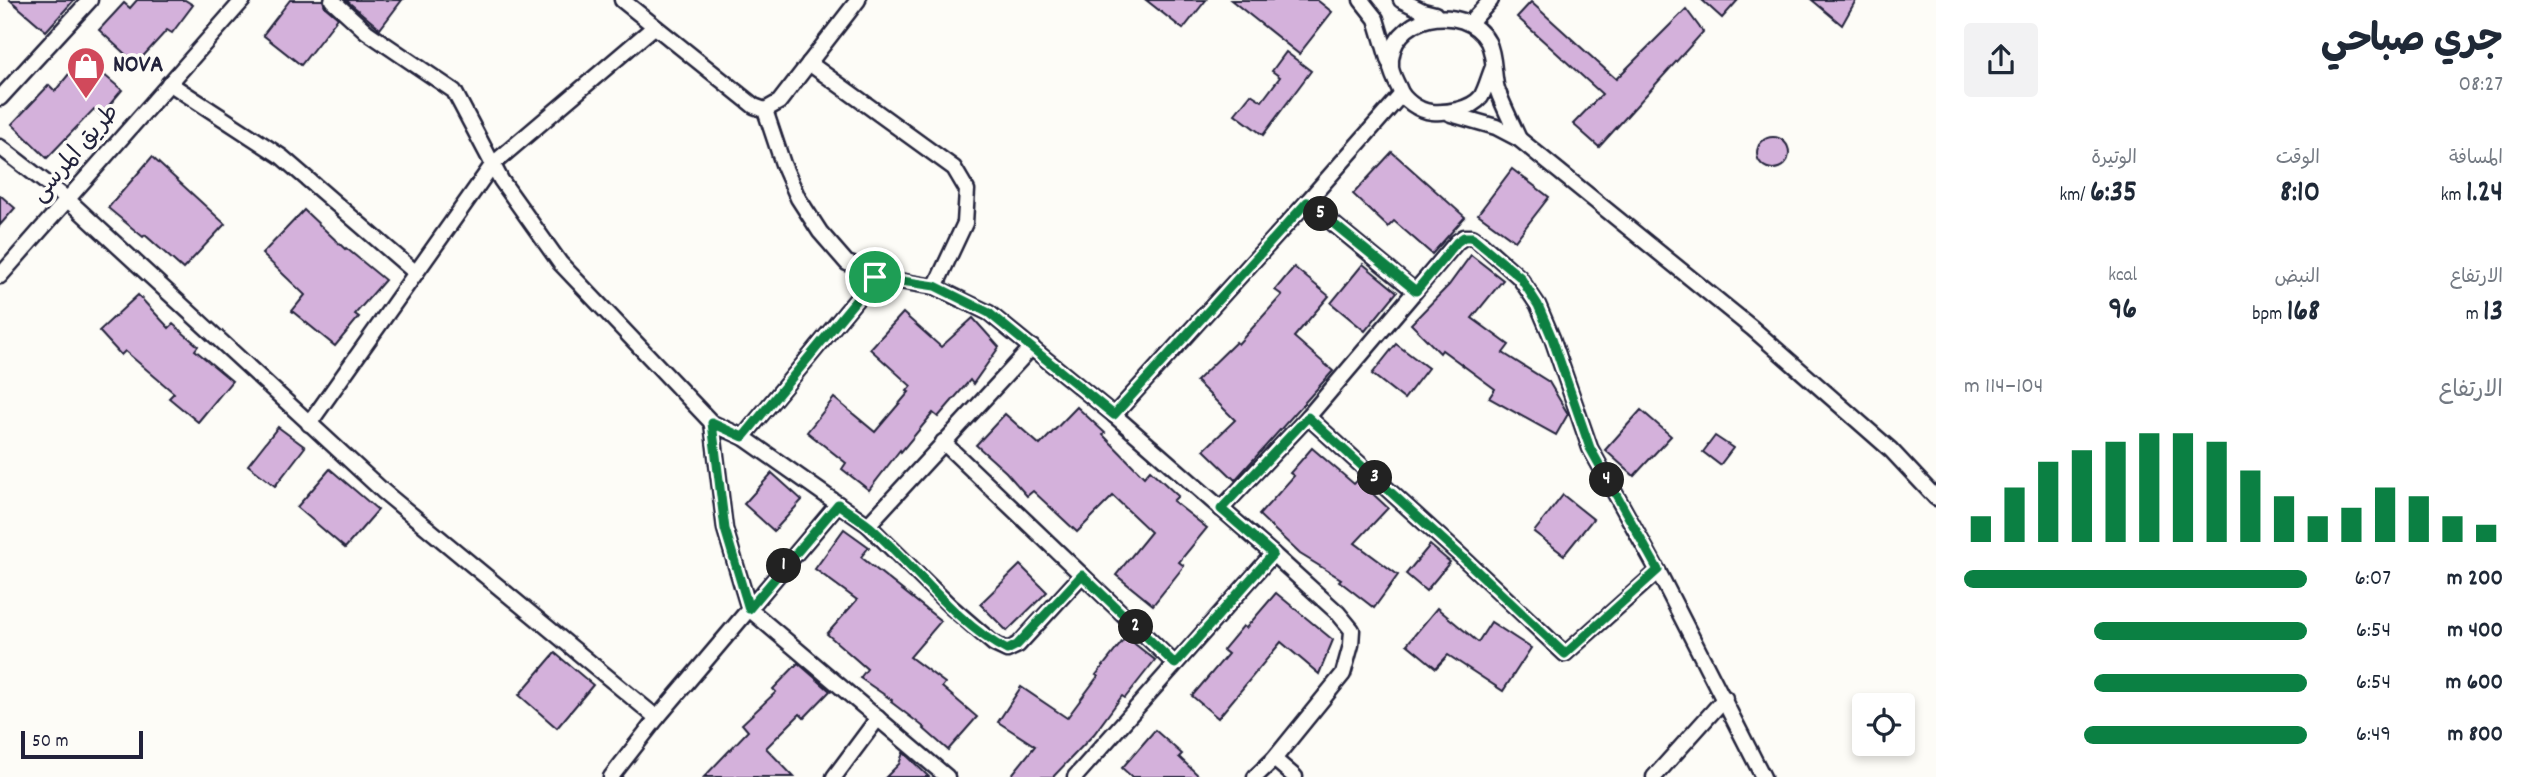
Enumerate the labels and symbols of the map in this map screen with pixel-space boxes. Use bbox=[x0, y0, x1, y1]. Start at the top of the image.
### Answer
shop icon: NOVA bbox=[65, 45, 107, 100]
place label: NOVA bbox=[113, 49, 163, 83]
street label: طريق المرسى bbox=[24, 97, 128, 211]
pin: 5 bbox=[1304, 196, 1338, 232]
pin bbox=[845, 247, 905, 307]
pin: 3 bbox=[1358, 461, 1392, 496]
pin: 4 bbox=[1590, 462, 1624, 498]
pin: 1 bbox=[766, 548, 802, 584]
pin: 2 bbox=[1118, 610, 1154, 644]
scale bar bbox=[21, 728, 144, 760]

